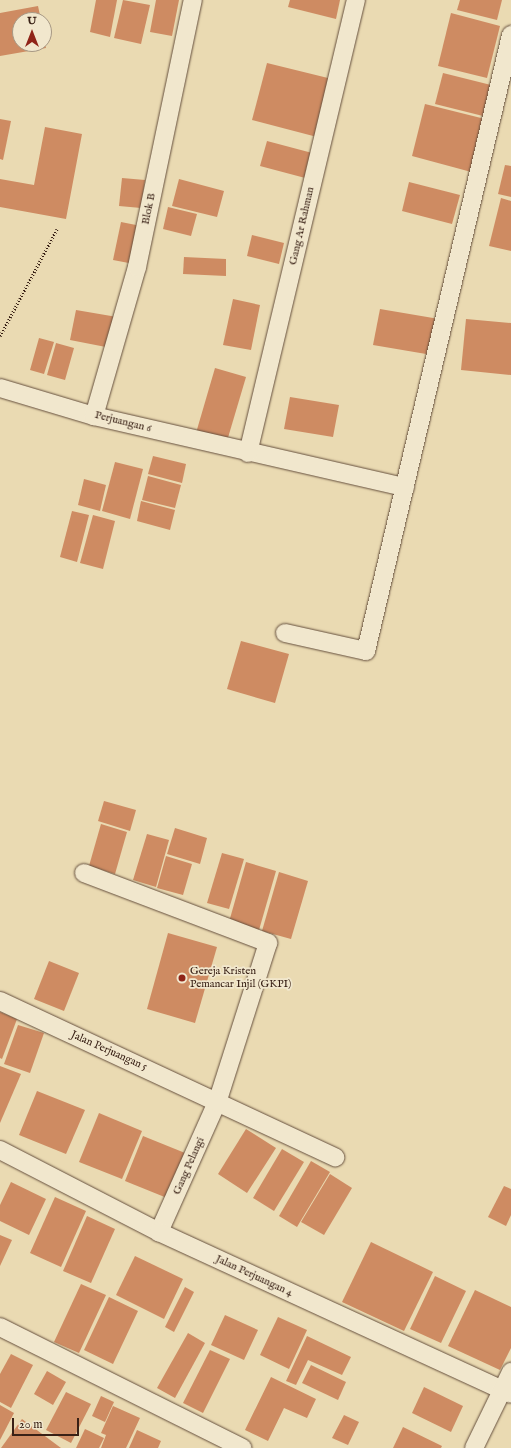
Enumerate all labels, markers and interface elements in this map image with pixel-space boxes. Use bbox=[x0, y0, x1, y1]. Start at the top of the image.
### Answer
north arrow bbox=[12, 12, 52, 52]
text: U bbox=[27, 14, 37, 28]
street label: Gang Ar Rahman bbox=[287, 186, 317, 266]
street label: Blok B bbox=[139, 192, 159, 226]
street label: Perjuangan 6 bbox=[93, 409, 153, 435]
place label: Gereja Kristen Pemancar Injil (GKPI) bbox=[190, 965, 291, 991]
marker: Gereja Kristen Pemancar Injil (GKPI) bbox=[177, 973, 187, 983]
street label: Jalan Perjuangan 5 bbox=[69, 1028, 149, 1074]
street label: Gang Pelangi bbox=[170, 1135, 208, 1197]
street label: Jalan Perjuangan 4 bbox=[213, 1252, 295, 1300]
scale bar bbox=[14, 1410, 81, 1436]
text: 20 m bbox=[19, 1417, 42, 1432]

